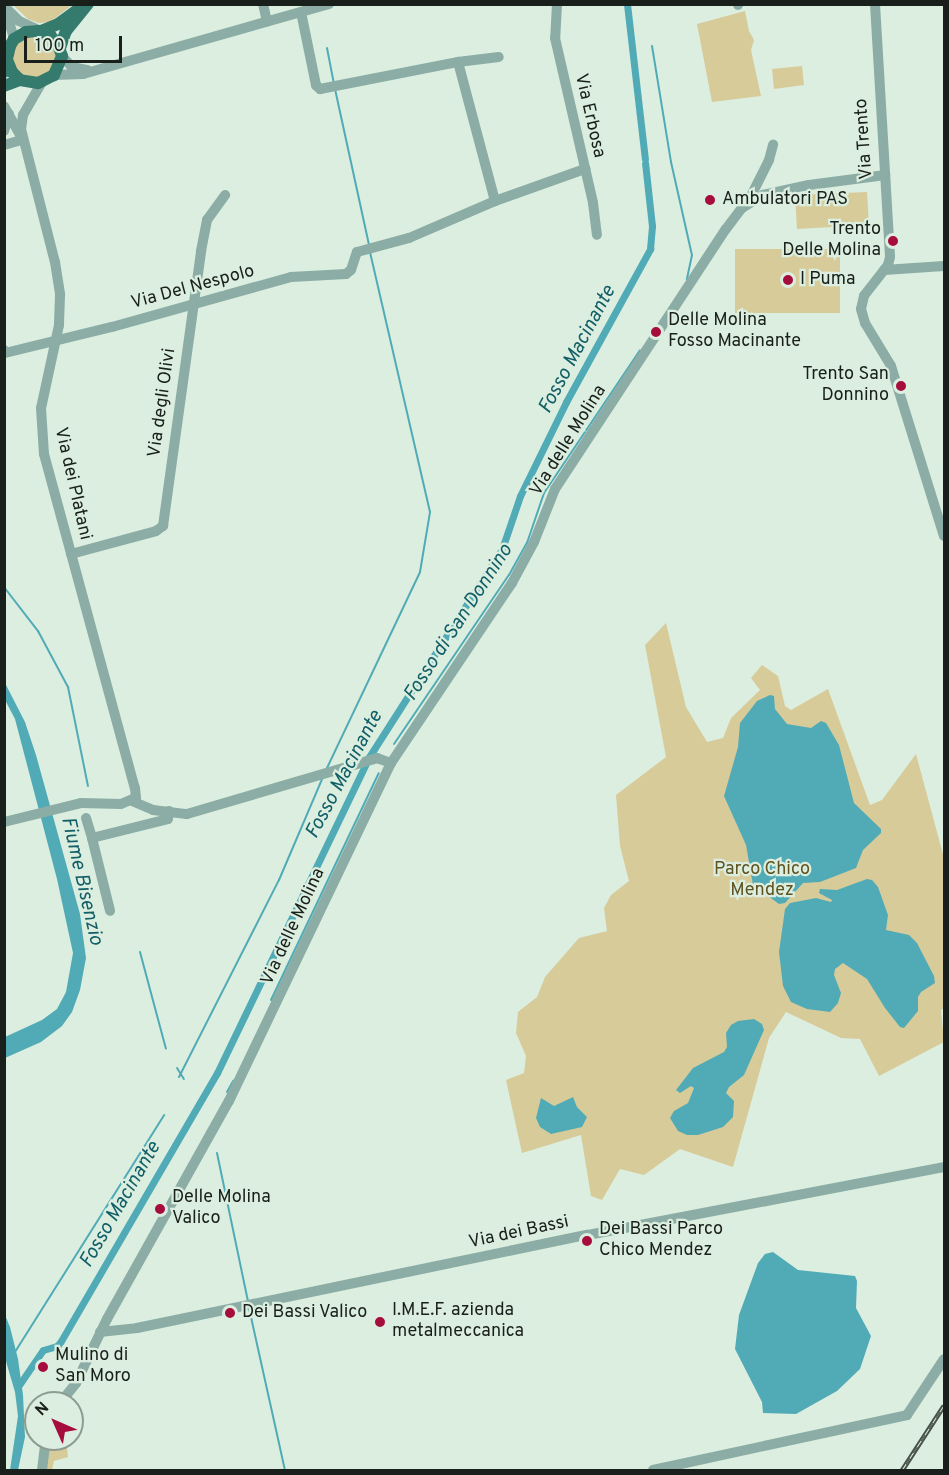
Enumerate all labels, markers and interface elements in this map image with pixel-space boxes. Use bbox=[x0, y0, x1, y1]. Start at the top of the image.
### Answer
scale bar bbox=[27, 24, 124, 62]
text: 100 m bbox=[35, 35, 84, 58]
street label: Via Erbosa bbox=[569, 72, 609, 160]
street label: Via Trento bbox=[851, 97, 879, 181]
place label: Ambulatori PAS bbox=[722, 189, 848, 211]
marker: Ambulatori PAS bbox=[703, 193, 717, 207]
place label: Trento Delle Molina bbox=[782, 220, 881, 262]
marker: Trento Delle Molina bbox=[886, 234, 900, 248]
street label: Via Del Nespolo bbox=[129, 261, 257, 315]
place label: I Puma bbox=[800, 269, 855, 291]
marker: I Puma bbox=[781, 273, 795, 287]
water label: Fosso Macinante bbox=[534, 282, 622, 418]
place label: Delle Molina Fosso Macinante bbox=[668, 311, 801, 354]
marker: Delle Molina Fosso Macinante bbox=[649, 325, 663, 339]
street label: Via degli Olivi bbox=[145, 347, 181, 459]
place label: Trento San Donnino bbox=[802, 365, 889, 407]
marker: Trento San Donnino bbox=[894, 379, 908, 393]
street label: Via delle Molina bbox=[526, 382, 612, 500]
street label: Via dei Platani bbox=[49, 426, 95, 542]
water label: Fosso di San Donnino bbox=[399, 540, 519, 706]
water label: Fosso Macinante bbox=[301, 707, 389, 843]
water label: Fiume Bisenzio bbox=[55, 815, 107, 947]
park label: Parco Chico Mendez bbox=[714, 860, 810, 902]
street label: Via delle Molina bbox=[257, 865, 331, 989]
water label: Fosso Macinante bbox=[75, 1138, 167, 1272]
place label: Delle Molina Valico bbox=[172, 1188, 271, 1230]
marker: Delle Molina Valico bbox=[153, 1202, 167, 1216]
street label: Via dei Bassi bbox=[467, 1212, 571, 1254]
place label: Dei Bassi Parco Chico Mendez bbox=[599, 1220, 723, 1262]
marker: Dei Bassi Parco Chico Mendez bbox=[580, 1234, 594, 1248]
place label: I.M.E.F. azienda metalmeccanica bbox=[392, 1301, 524, 1344]
place label: Dei Bassi Valico bbox=[242, 1302, 368, 1324]
marker: Dei Bassi Valico bbox=[223, 1306, 237, 1320]
marker: I.M.E.F. azienda metalmeccanica bbox=[373, 1315, 387, 1329]
place label: Mulino di San Moro bbox=[55, 1346, 131, 1388]
marker: Mulino di San Moro bbox=[36, 1360, 50, 1374]
north arrow bbox=[24, 1391, 84, 1451]
text: N bbox=[32, 1399, 54, 1421]

